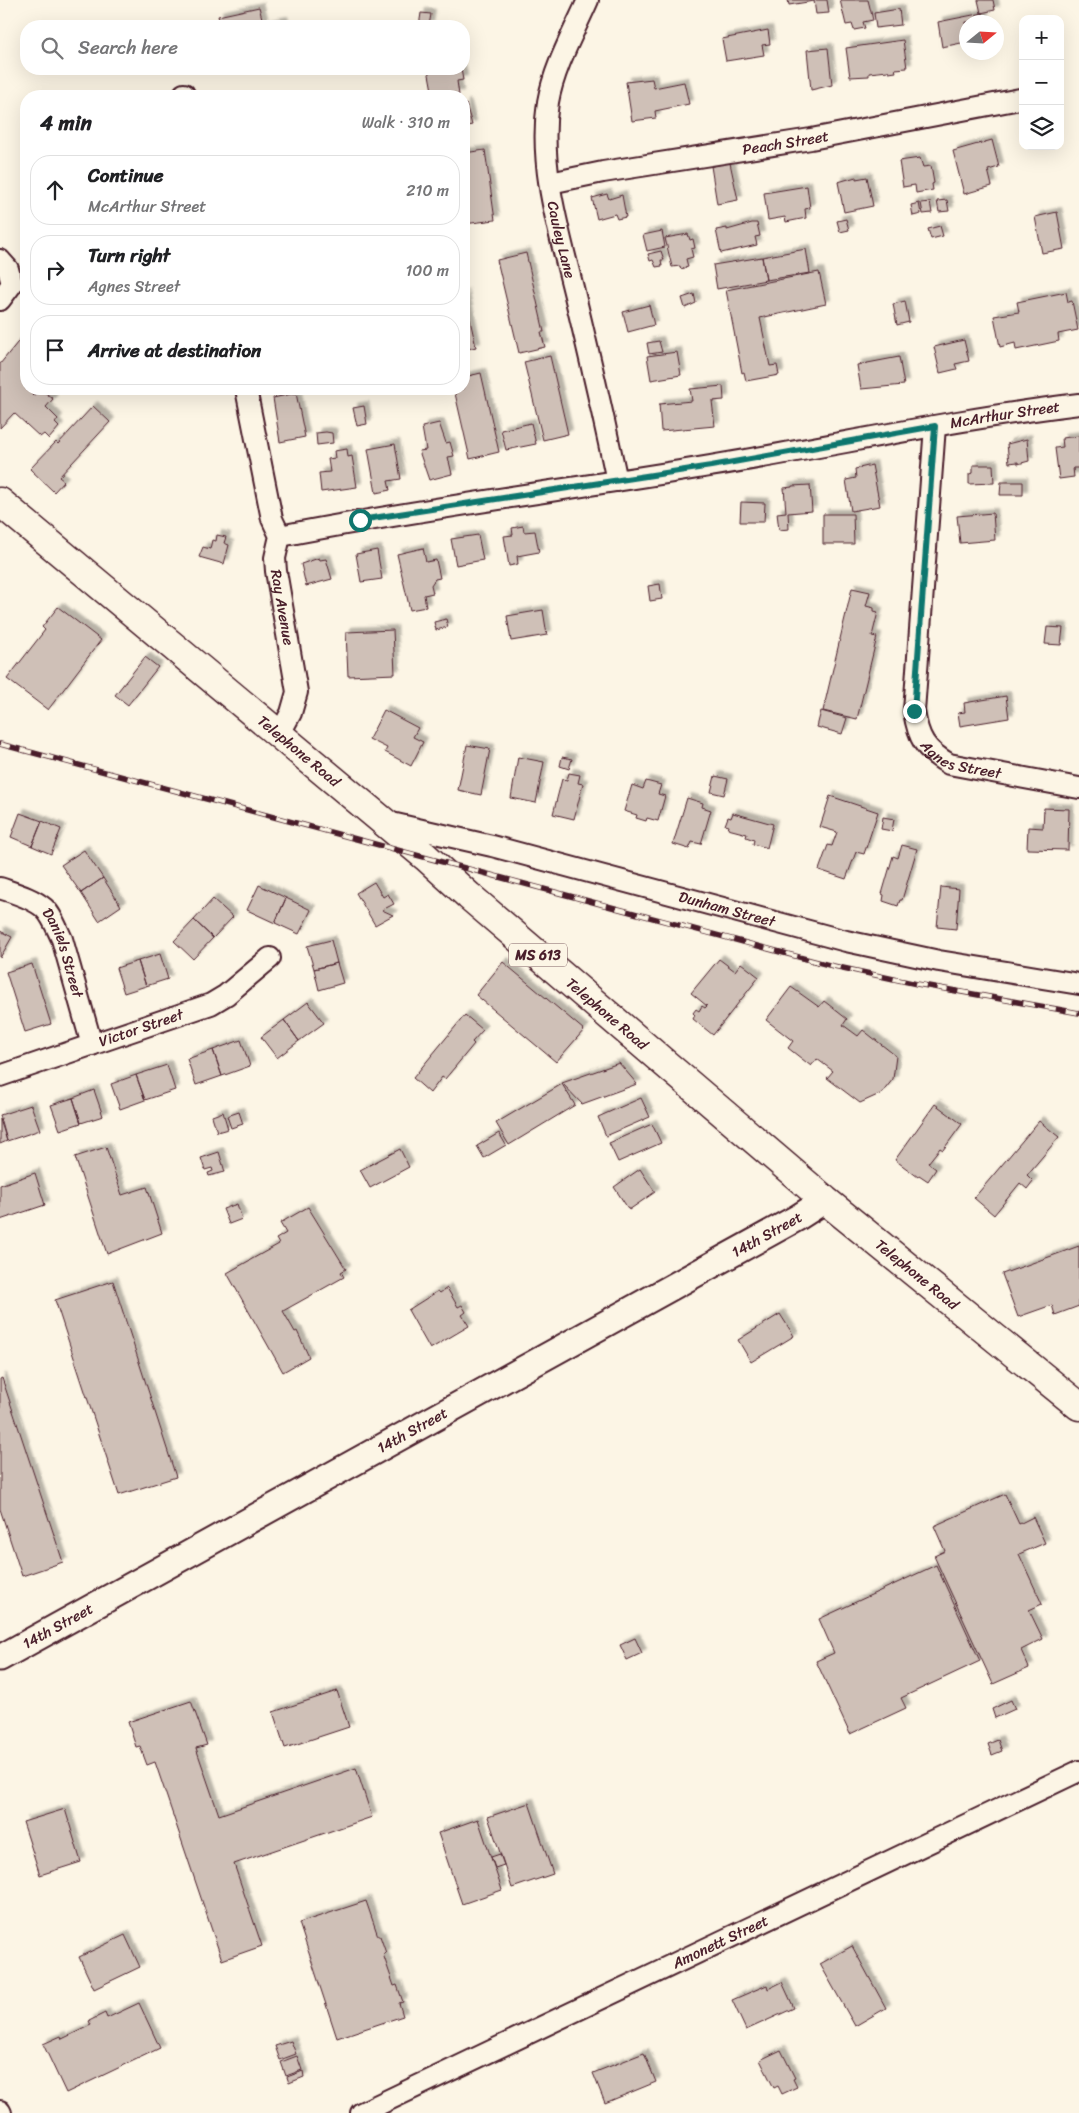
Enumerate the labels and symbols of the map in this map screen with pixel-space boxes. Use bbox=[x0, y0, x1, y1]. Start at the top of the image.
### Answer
north arrow bbox=[959, 15, 1004, 60]
street label: Peach Street bbox=[740, 123, 831, 163]
street label: Cauley Lane bbox=[540, 199, 583, 281]
street label: McArthur Street bbox=[948, 393, 1062, 436]
route start bbox=[349, 509, 372, 532]
street label: Ray Avenue bbox=[263, 567, 302, 648]
route end bbox=[903, 700, 926, 723]
street label: Telephone Road bbox=[251, 708, 347, 794]
street label: Agnes Street bbox=[913, 733, 1004, 787]
street label: Dunham Street bbox=[676, 884, 779, 935]
street label: Daniels Street bbox=[35, 902, 91, 1001]
road number: MS 613 bbox=[509, 944, 567, 966]
street label: Telephone Road bbox=[560, 971, 655, 1057]
street label: Victor Street bbox=[95, 1001, 188, 1054]
street label: 14th Street bbox=[727, 1204, 808, 1265]
street label: Telephone Road bbox=[869, 1232, 965, 1317]
street label: 14th Street bbox=[372, 1400, 453, 1461]
street label: 14th Street bbox=[17, 1596, 98, 1656]
street label: Amonett Street bbox=[667, 1908, 773, 1976]

